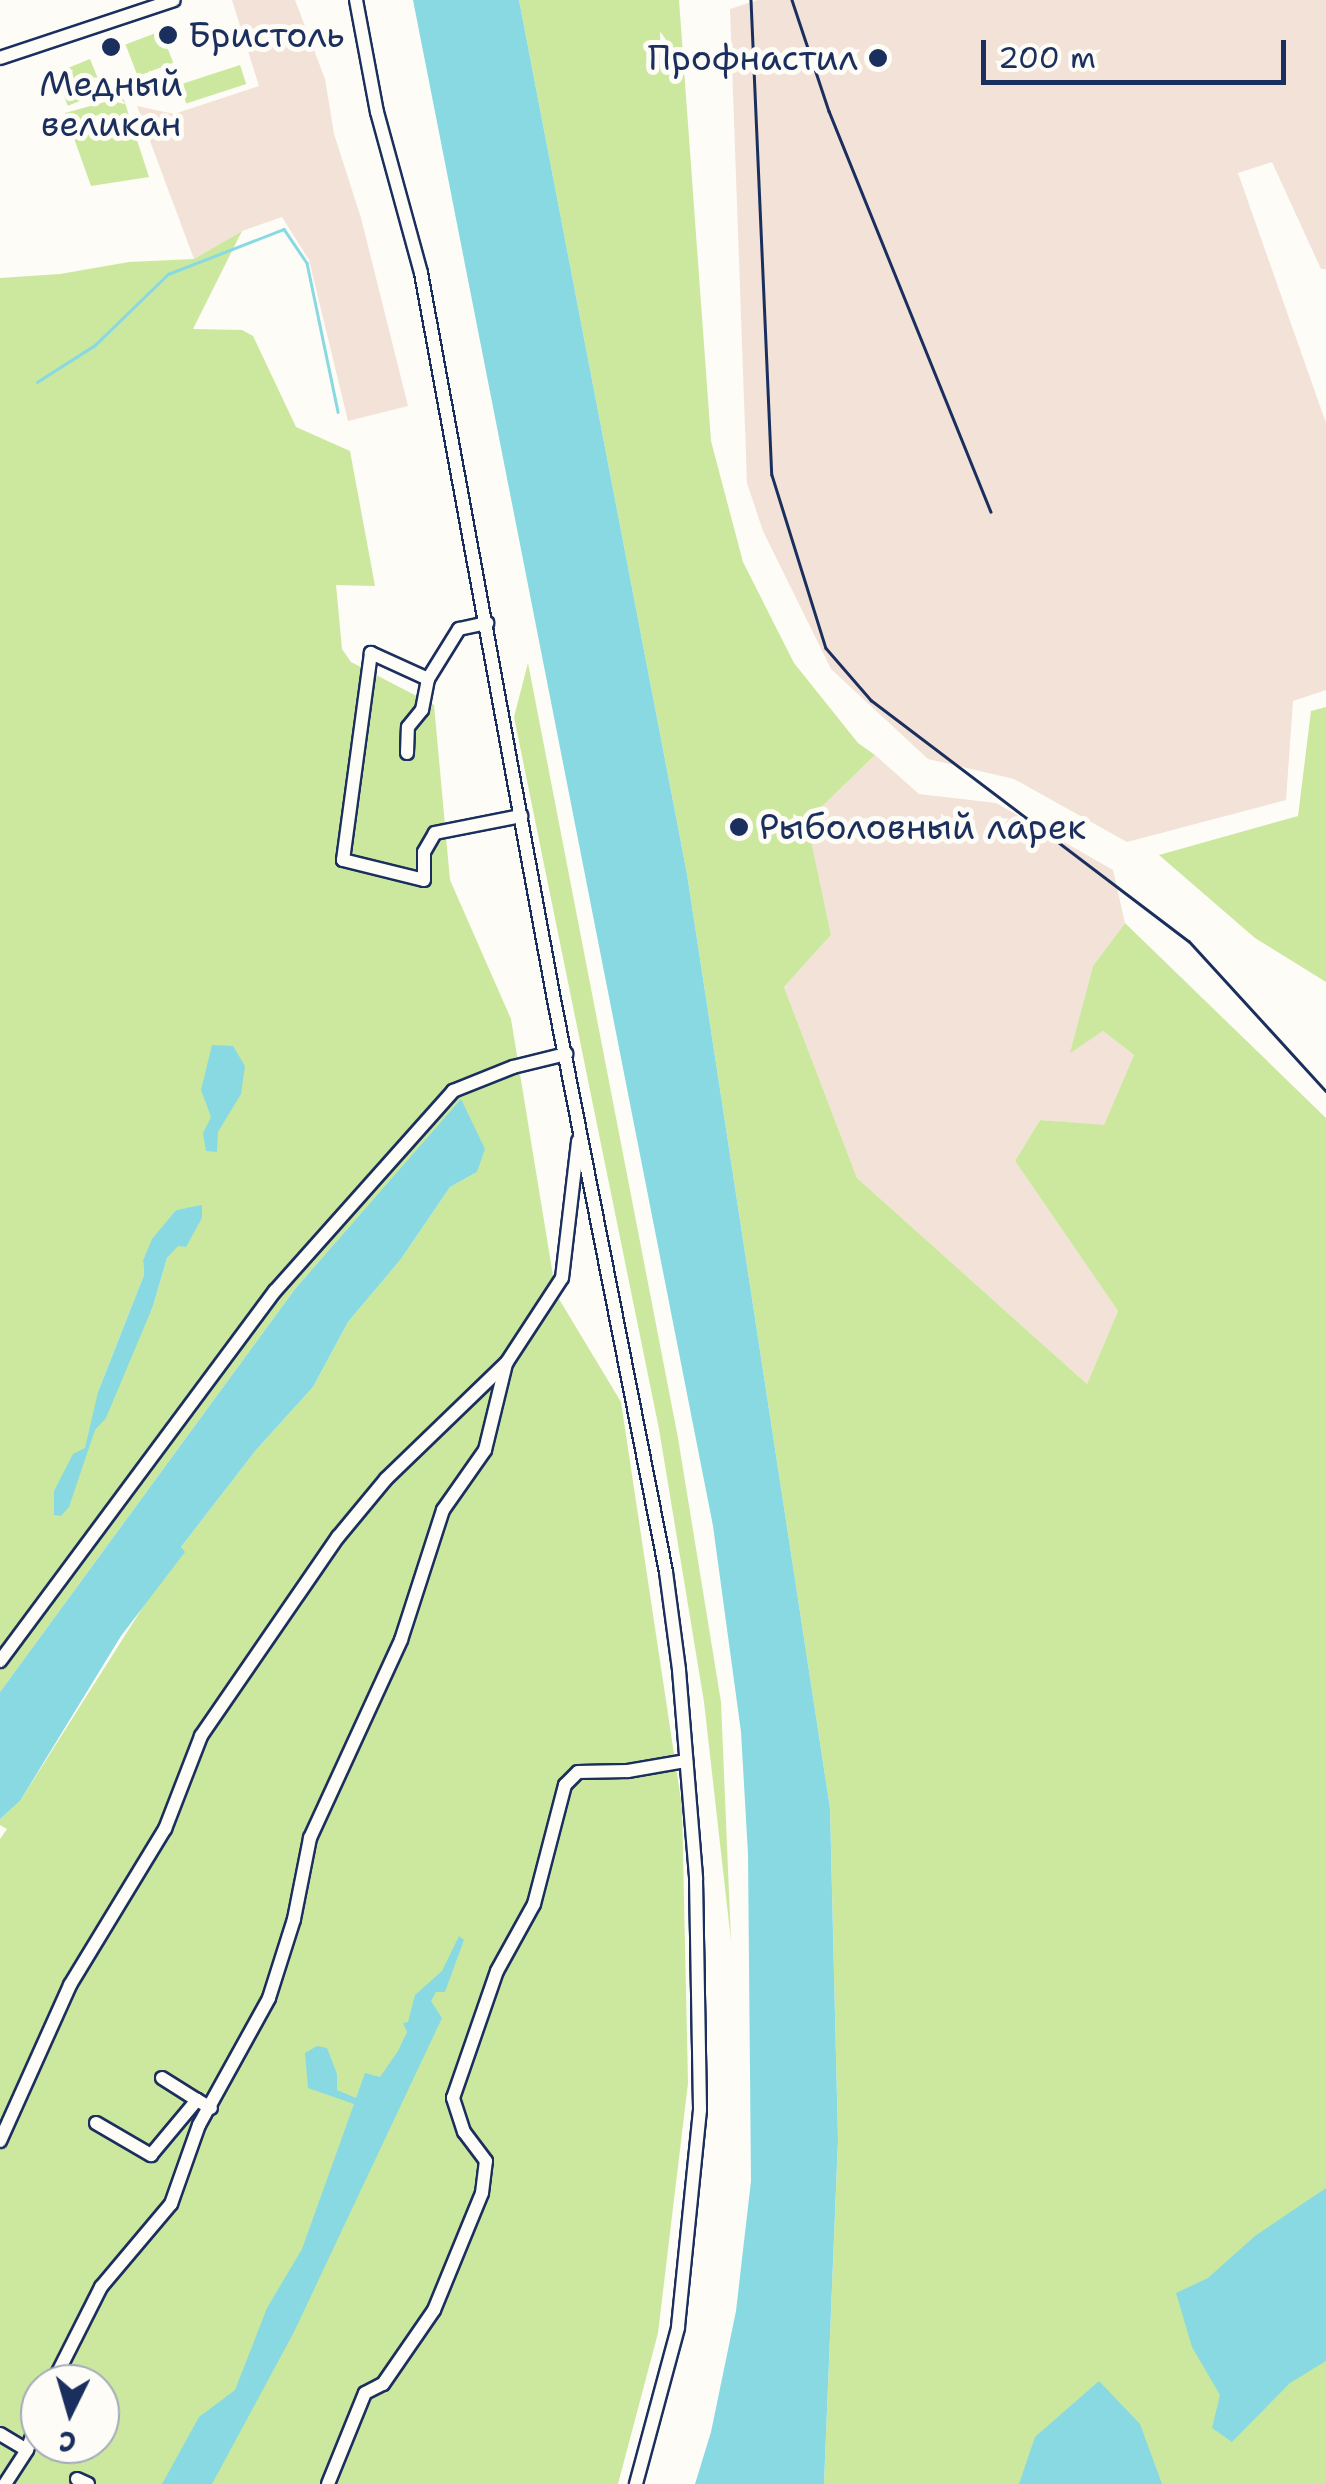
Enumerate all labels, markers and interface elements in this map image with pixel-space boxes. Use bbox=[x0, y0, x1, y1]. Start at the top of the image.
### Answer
place label: Бристоль bbox=[188, 14, 344, 56]
scale bar bbox=[986, 20, 1291, 82]
marker: Бристоль bbox=[157, 24, 179, 46]
marker: Медный великан bbox=[100, 36, 122, 58]
place label: Профнастил bbox=[648, 37, 858, 79]
text: 200 m bbox=[998, 37, 1096, 78]
marker: Профнастил bbox=[867, 47, 889, 69]
place label: Медный великан bbox=[39, 63, 183, 145]
place label: Рыболовный ларек bbox=[759, 806, 1086, 848]
marker: Рыболовный ларек bbox=[728, 816, 750, 838]
north arrow bbox=[20, 2364, 120, 2464]
text: С bbox=[57, 2422, 78, 2462]

